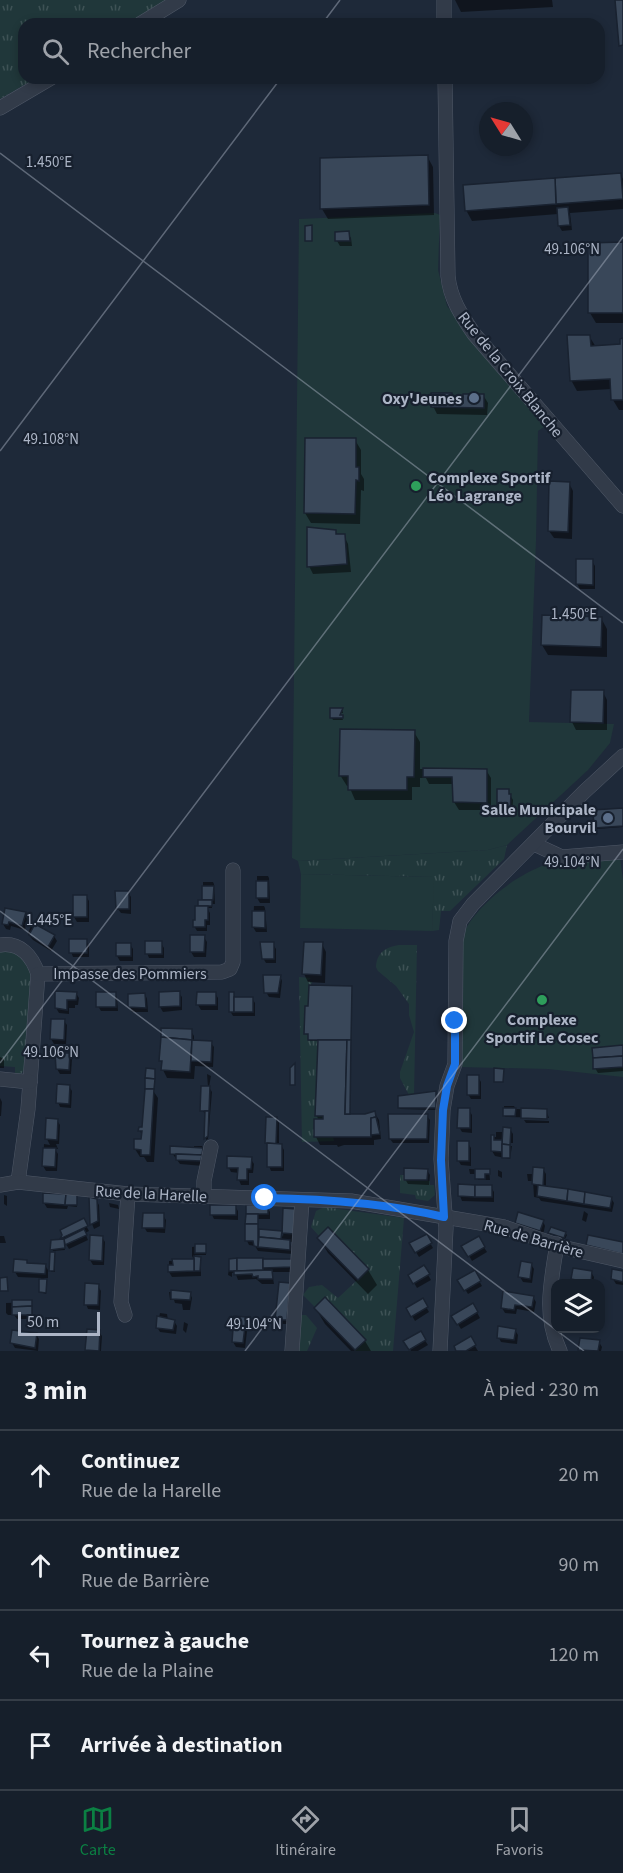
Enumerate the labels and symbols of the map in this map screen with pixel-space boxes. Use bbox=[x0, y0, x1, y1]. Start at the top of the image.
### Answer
north arrow bbox=[479, 102, 533, 156]
text: 1.450°E bbox=[26, 152, 72, 173]
text: 49.106°N bbox=[544, 239, 600, 260]
street label: Rue de la Croix Blanche bbox=[453, 307, 568, 442]
place label: Oxy'Jeunes bbox=[382, 388, 462, 410]
marker: Oxy'Jeunes bbox=[467, 391, 481, 405]
text: 49.108°N bbox=[23, 429, 79, 450]
place label: Complexe Sportif Léo Lagrange bbox=[428, 467, 551, 507]
marker: Complexe Sportif Léo Lagrange bbox=[409, 479, 423, 493]
text: 1.450°E bbox=[551, 604, 597, 625]
place label: Salle Municipale Bourvil bbox=[481, 799, 596, 839]
marker: Salle Municipale Bourvil bbox=[601, 811, 615, 825]
text: 49.104°N bbox=[544, 852, 600, 873]
text: 1.445°E bbox=[26, 910, 72, 931]
street label: Impasse des Pommiers bbox=[53, 963, 207, 985]
marker: Complexe Sportif Le Cosec bbox=[535, 993, 549, 1007]
route end bbox=[441, 1007, 467, 1033]
place label: Complexe Sportif Le Cosec bbox=[485, 1009, 599, 1049]
text: 49.106°N bbox=[23, 1042, 79, 1063]
street label: Rue de la Harelle bbox=[94, 1180, 208, 1208]
route start bbox=[251, 1184, 277, 1210]
street label: Rue de Barrière bbox=[481, 1214, 586, 1264]
scale bar bbox=[18, 1309, 100, 1336]
text: 49.104°N bbox=[226, 1314, 282, 1335]

